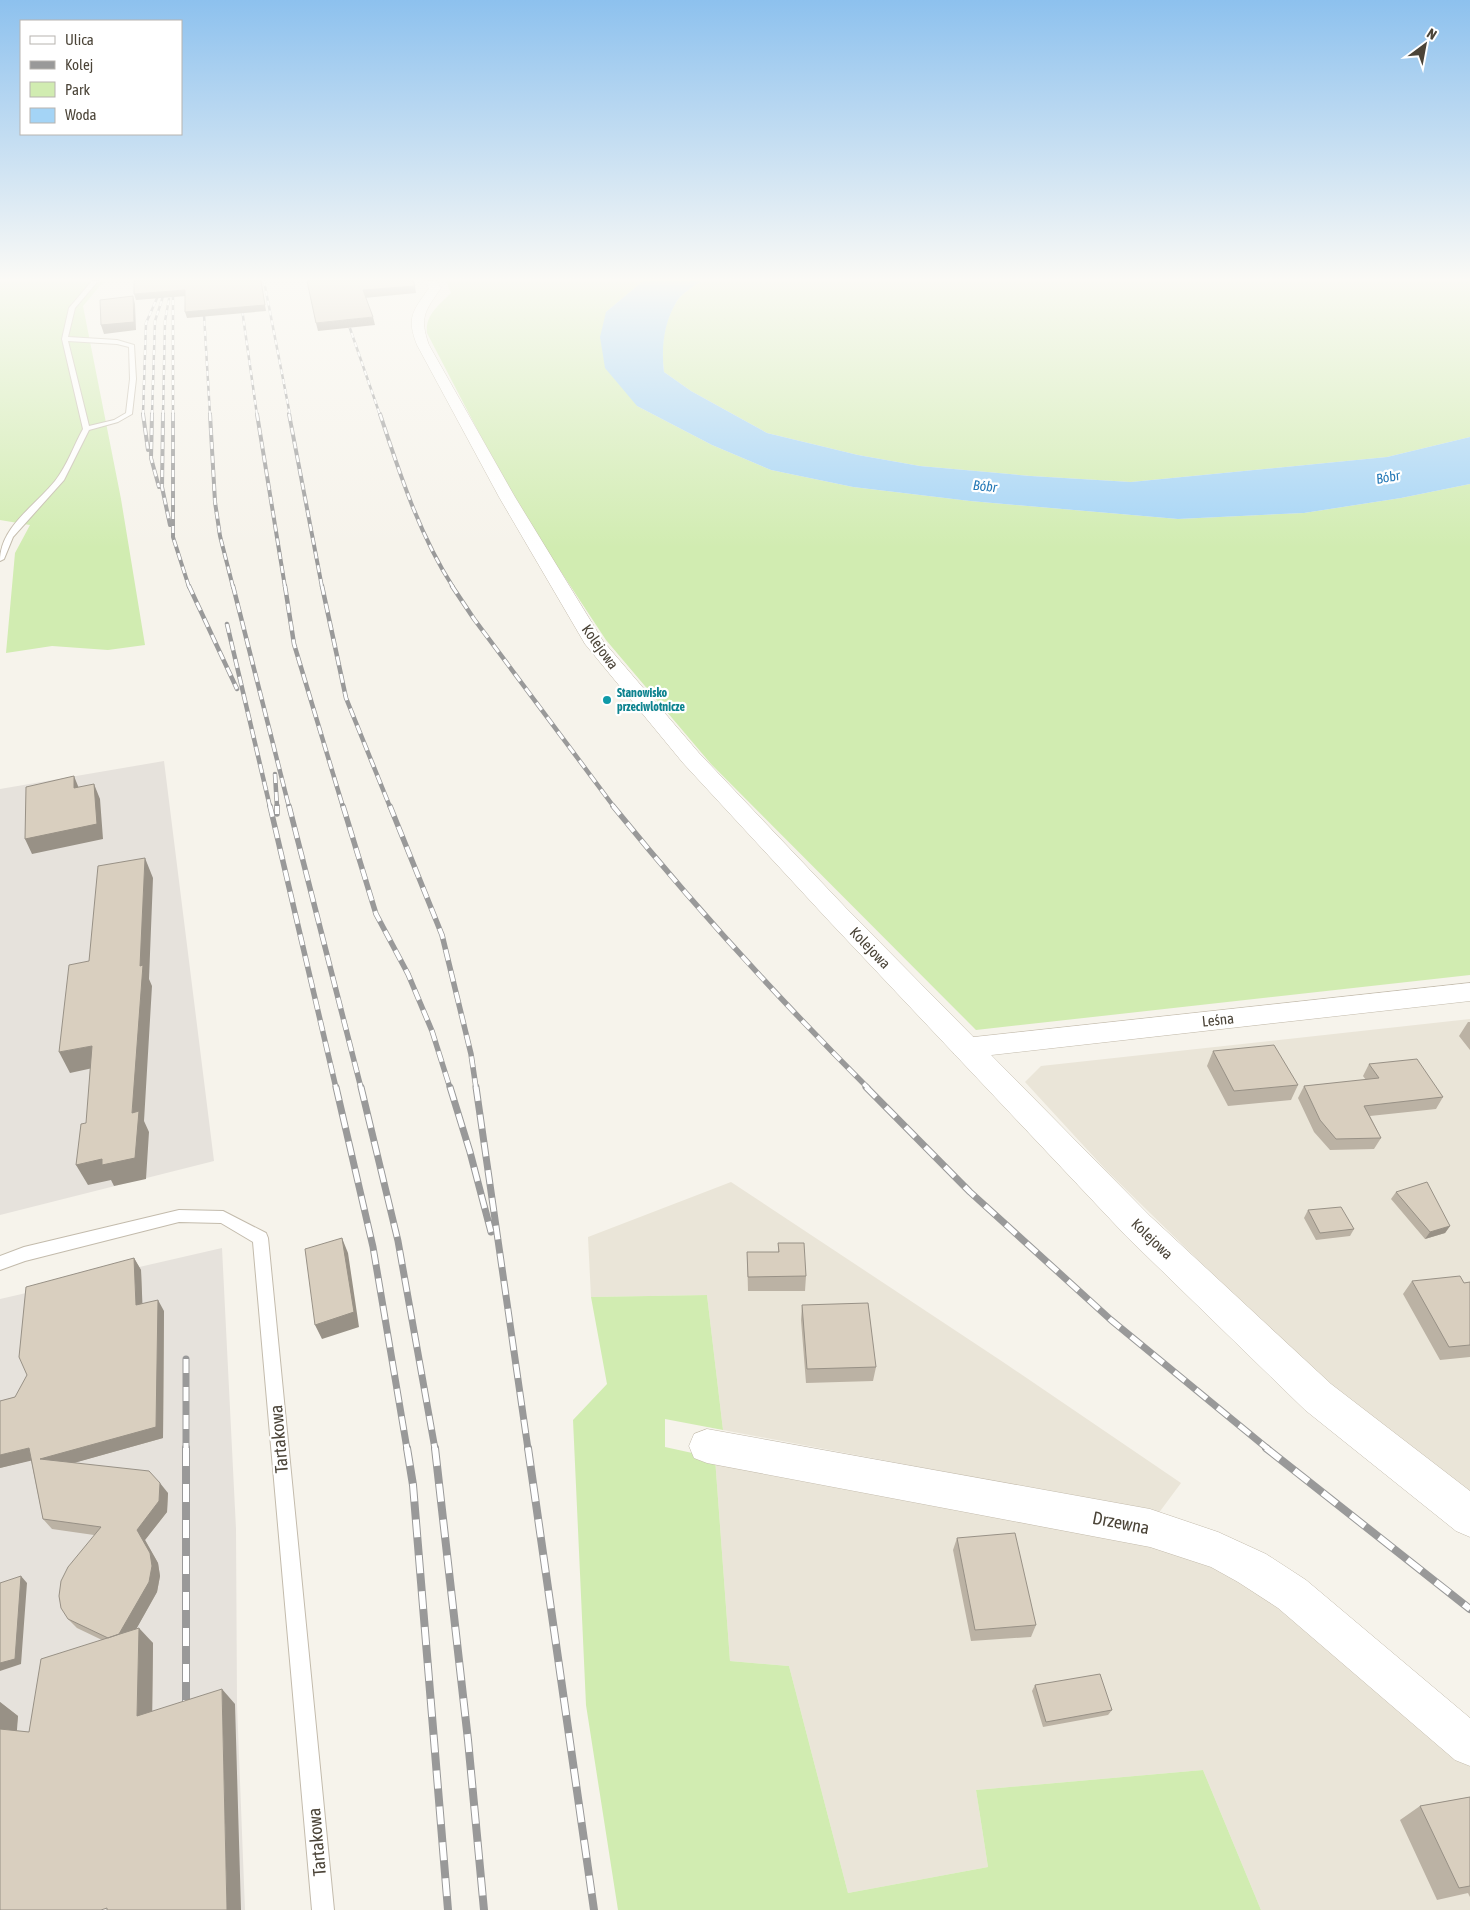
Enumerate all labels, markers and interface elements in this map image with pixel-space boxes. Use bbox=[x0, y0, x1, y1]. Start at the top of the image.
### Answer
legend bbox=[20, 20, 182, 135]
north arrow bbox=[1400, 20, 1450, 70]
text: N bbox=[1424, 25, 1440, 43]
text: Ulica bbox=[65, 31, 94, 48]
text: Kolej bbox=[65, 56, 93, 73]
text: Park bbox=[65, 81, 90, 98]
text: Woda bbox=[65, 106, 97, 123]
water label: Bóbr bbox=[1375, 467, 1402, 487]
water label: Bóbr bbox=[972, 477, 999, 495]
street label: Kolejowa bbox=[579, 621, 622, 672]
place label: Stanowisko przeciwlotnicze bbox=[617, 686, 686, 714]
marker: Stanowisko przeciwlotnicze bbox=[601, 694, 613, 706]
street label: Kolejowa bbox=[847, 923, 894, 972]
street label: Leśna bbox=[1201, 1009, 1235, 1030]
street label: Kolejowa bbox=[1128, 1215, 1177, 1262]
street label: Tartakowa bbox=[265, 1404, 292, 1474]
street label: Drzewna bbox=[1091, 1507, 1151, 1538]
street label: Tartakowa bbox=[303, 1807, 330, 1877]

